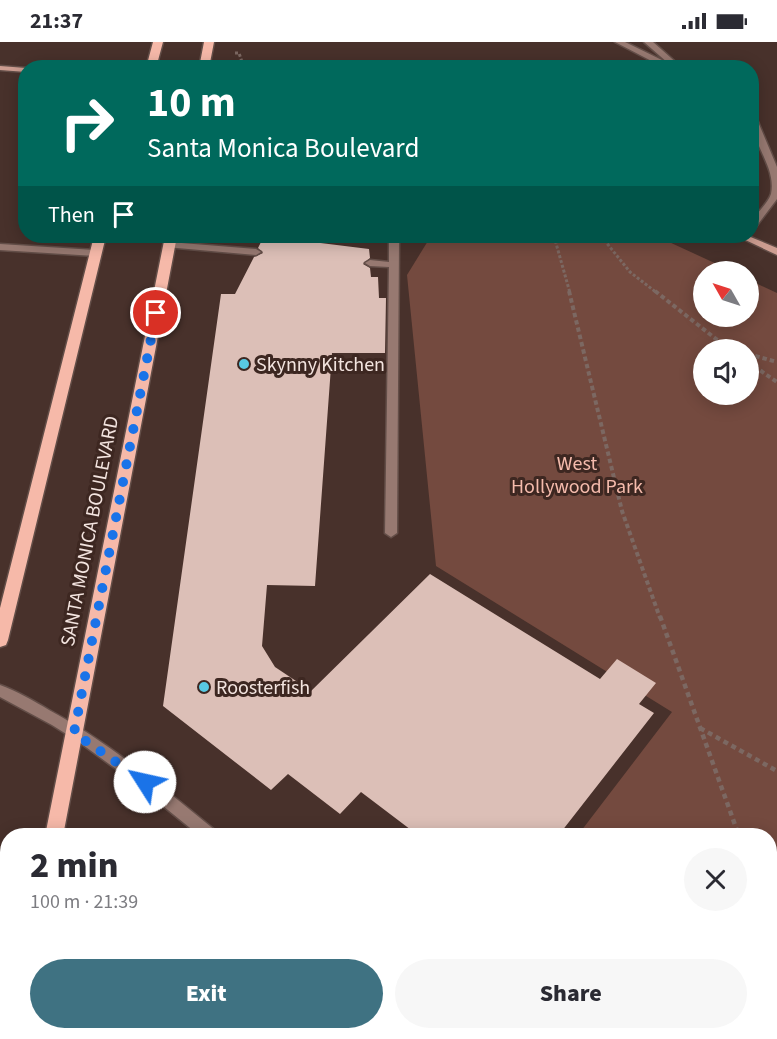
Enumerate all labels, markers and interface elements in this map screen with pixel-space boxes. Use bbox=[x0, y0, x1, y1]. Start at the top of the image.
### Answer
text: 21:37 bbox=[30, 5, 83, 37]
text: 10 m bbox=[147, 73, 236, 133]
icon: right bbox=[48, 84, 126, 162]
text: Santa Monica Boulevard bbox=[147, 129, 419, 168]
icon: arrive bbox=[107, 198, 140, 231]
text: Then bbox=[48, 199, 95, 231]
north arrow bbox=[693, 261, 759, 327]
map controls bbox=[693, 261, 759, 405]
pin bbox=[130, 287, 181, 338]
icon: arrive bbox=[139, 296, 172, 329]
button: sound bbox=[693, 339, 759, 405]
place label: Skynny Kitchen bbox=[256, 351, 385, 379]
marker: Skynny Kitchen bbox=[237, 357, 251, 371]
street label: SANTA MONICA BOULEVARD bbox=[54, 414, 126, 649]
park label: West Hollywood Park bbox=[511, 450, 643, 501]
place label: Roosterfish bbox=[216, 674, 310, 702]
marker: Roosterfish bbox=[197, 680, 211, 694]
position arrow bbox=[113, 750, 177, 814]
text: 2 min bbox=[30, 840, 118, 891]
button: close bbox=[684, 848, 747, 911]
text: 100 m · 21:39 bbox=[30, 888, 138, 916]
button: Exit bbox=[30, 959, 383, 1028]
button: Share bbox=[395, 959, 747, 1028]

